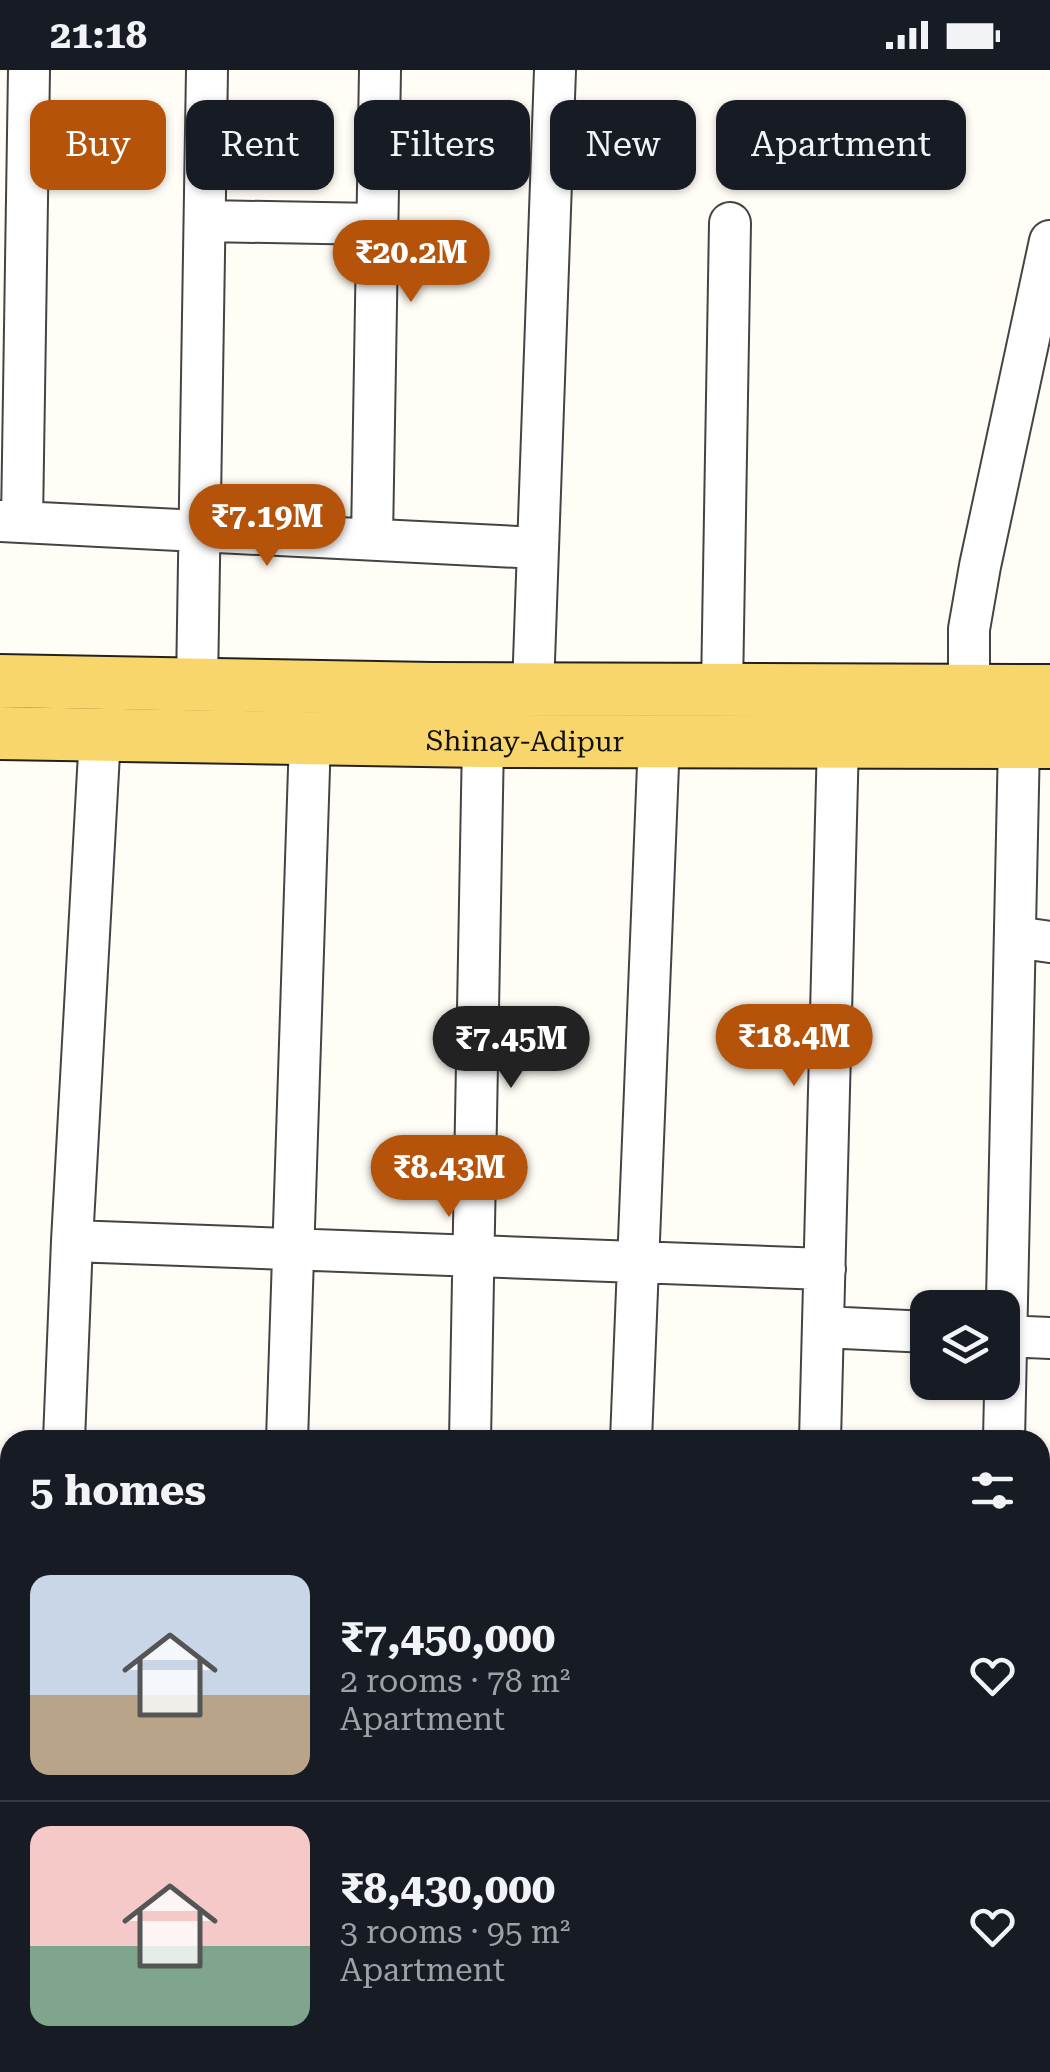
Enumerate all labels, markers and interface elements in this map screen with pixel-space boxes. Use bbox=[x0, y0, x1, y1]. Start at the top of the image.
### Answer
text: 21:18 bbox=[50, 13, 147, 57]
chip: Buy bbox=[30, 100, 166, 190]
chip: Rent bbox=[186, 100, 334, 190]
chip: Filters bbox=[354, 100, 530, 190]
chip: New bbox=[550, 100, 696, 190]
chip: Apartment bbox=[716, 100, 966, 190]
pin: ₹20.2M bbox=[330, 220, 492, 305]
text: ₹20.2M bbox=[355, 233, 467, 271]
pin: ₹7.19M bbox=[186, 484, 348, 569]
text: ₹7.19M bbox=[211, 497, 323, 535]
street label: Shinay-Adipur bbox=[426, 724, 624, 758]
pin: ₹18.4M bbox=[713, 1004, 875, 1089]
pin: ₹7.45M bbox=[430, 1006, 592, 1091]
text: ₹18.4M bbox=[738, 1017, 850, 1055]
text: ₹7.45M bbox=[455, 1019, 567, 1057]
pin: ₹8.43M bbox=[368, 1135, 530, 1220]
text: ₹8.43M bbox=[393, 1148, 505, 1186]
map controls bbox=[910, 1290, 1020, 1400]
button: layers bbox=[910, 1290, 1020, 1400]
icon: filters bbox=[965, 1463, 1020, 1518]
text: 5 homes bbox=[30, 1466, 206, 1515]
text: ₹7,450,000 bbox=[340, 1613, 555, 1662]
icon: home bbox=[110, 1615, 230, 1735]
icon: heart bbox=[965, 1648, 1020, 1703]
text: 2 rooms · 78 m² bbox=[340, 1662, 570, 1700]
text: Apartment bbox=[340, 1700, 505, 1738]
text: ₹8,430,000 bbox=[340, 1864, 555, 1913]
icon: home bbox=[110, 1866, 230, 1986]
icon: heart bbox=[965, 1899, 1020, 1954]
text: 3 rooms · 95 m² bbox=[340, 1913, 570, 1951]
text: Apartment bbox=[340, 1951, 505, 1989]

